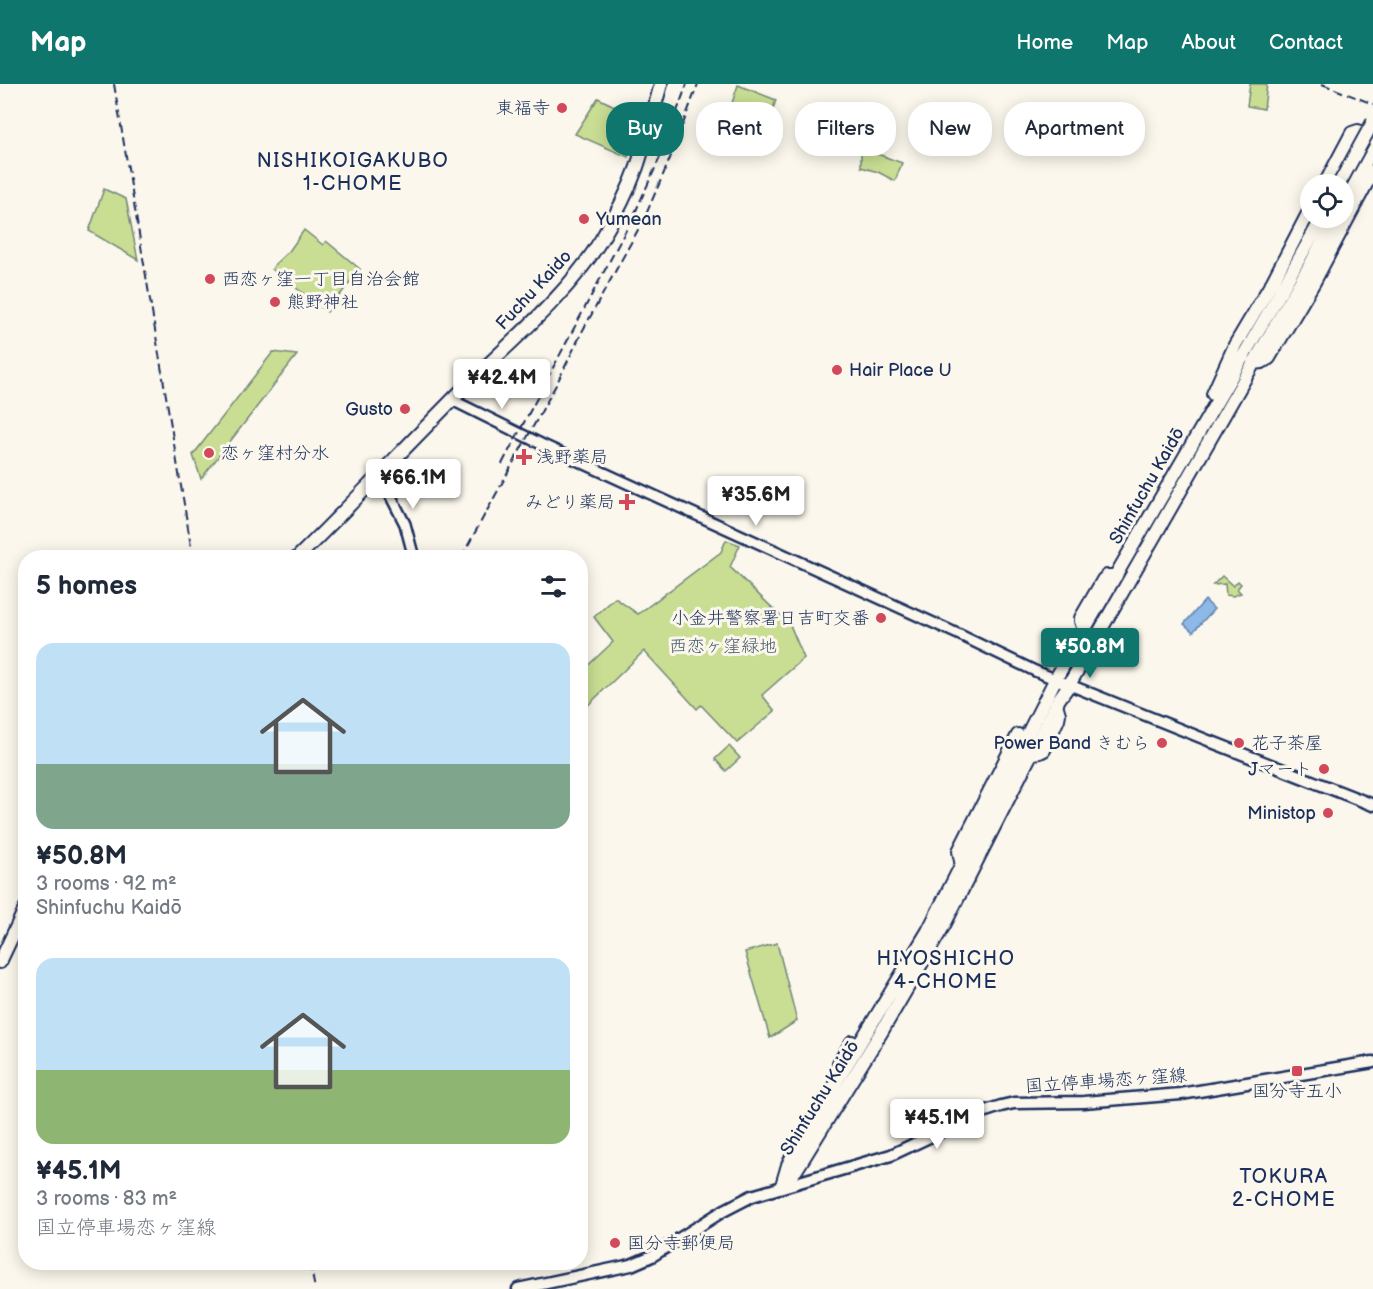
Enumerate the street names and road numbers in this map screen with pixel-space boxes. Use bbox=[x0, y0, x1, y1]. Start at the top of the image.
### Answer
street label: Fuchu Kaido bbox=[492, 246, 576, 334]
street label: Shinfuchu Kaidō bbox=[1105, 424, 1189, 548]
street label: Shinfuchu Kaidō bbox=[776, 1037, 864, 1159]
street label: 国立停車場恋ヶ窪線 bbox=[1024, 1065, 1188, 1097]

